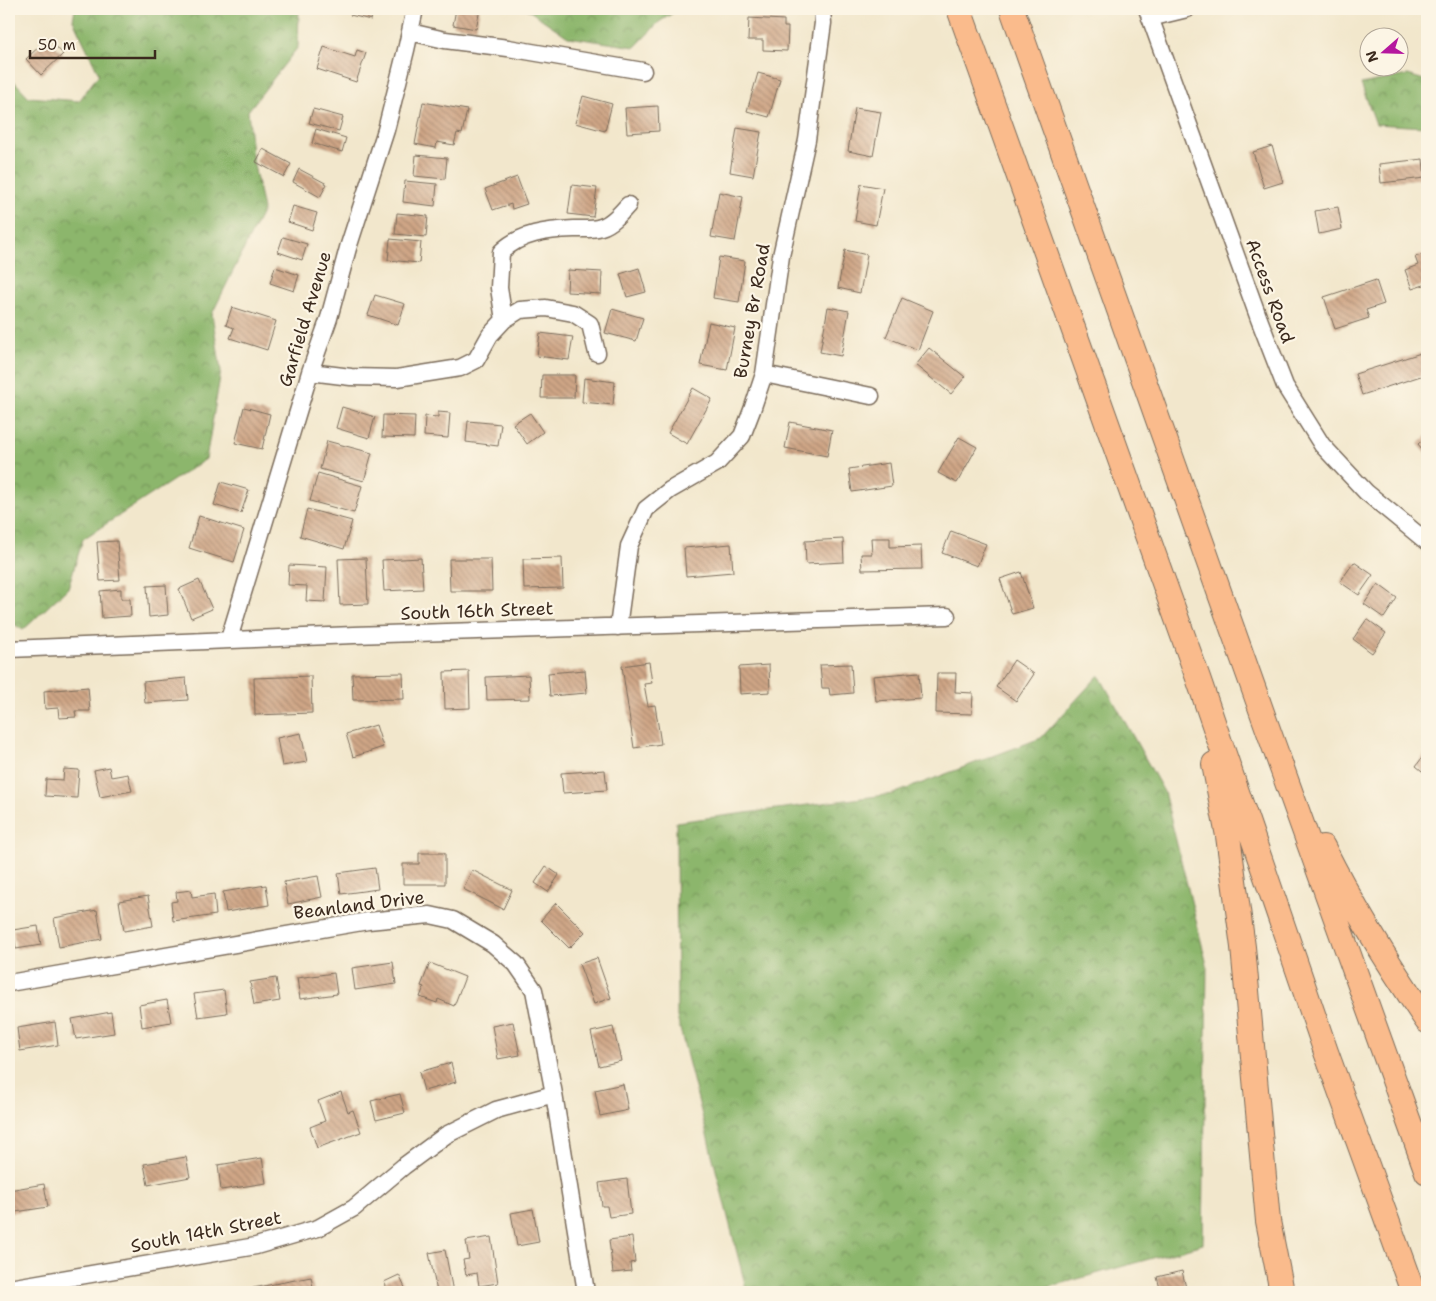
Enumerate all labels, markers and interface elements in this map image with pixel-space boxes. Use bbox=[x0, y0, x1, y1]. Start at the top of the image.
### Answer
scale bar bbox=[30, 28, 155, 60]
north arrow bbox=[1358, 28, 1408, 78]
text: 50 m bbox=[38, 35, 76, 55]
text: N bbox=[1361, 48, 1382, 65]
street label: Access Road bbox=[1240, 236, 1300, 346]
street label: Burney Br Road bbox=[728, 242, 776, 380]
street label: Garfield Avenue bbox=[273, 248, 337, 390]
street label: South 16th Street bbox=[400, 596, 554, 626]
street label: Beanland Drive bbox=[292, 885, 426, 925]
street label: South 14th Street bbox=[129, 1206, 284, 1258]

